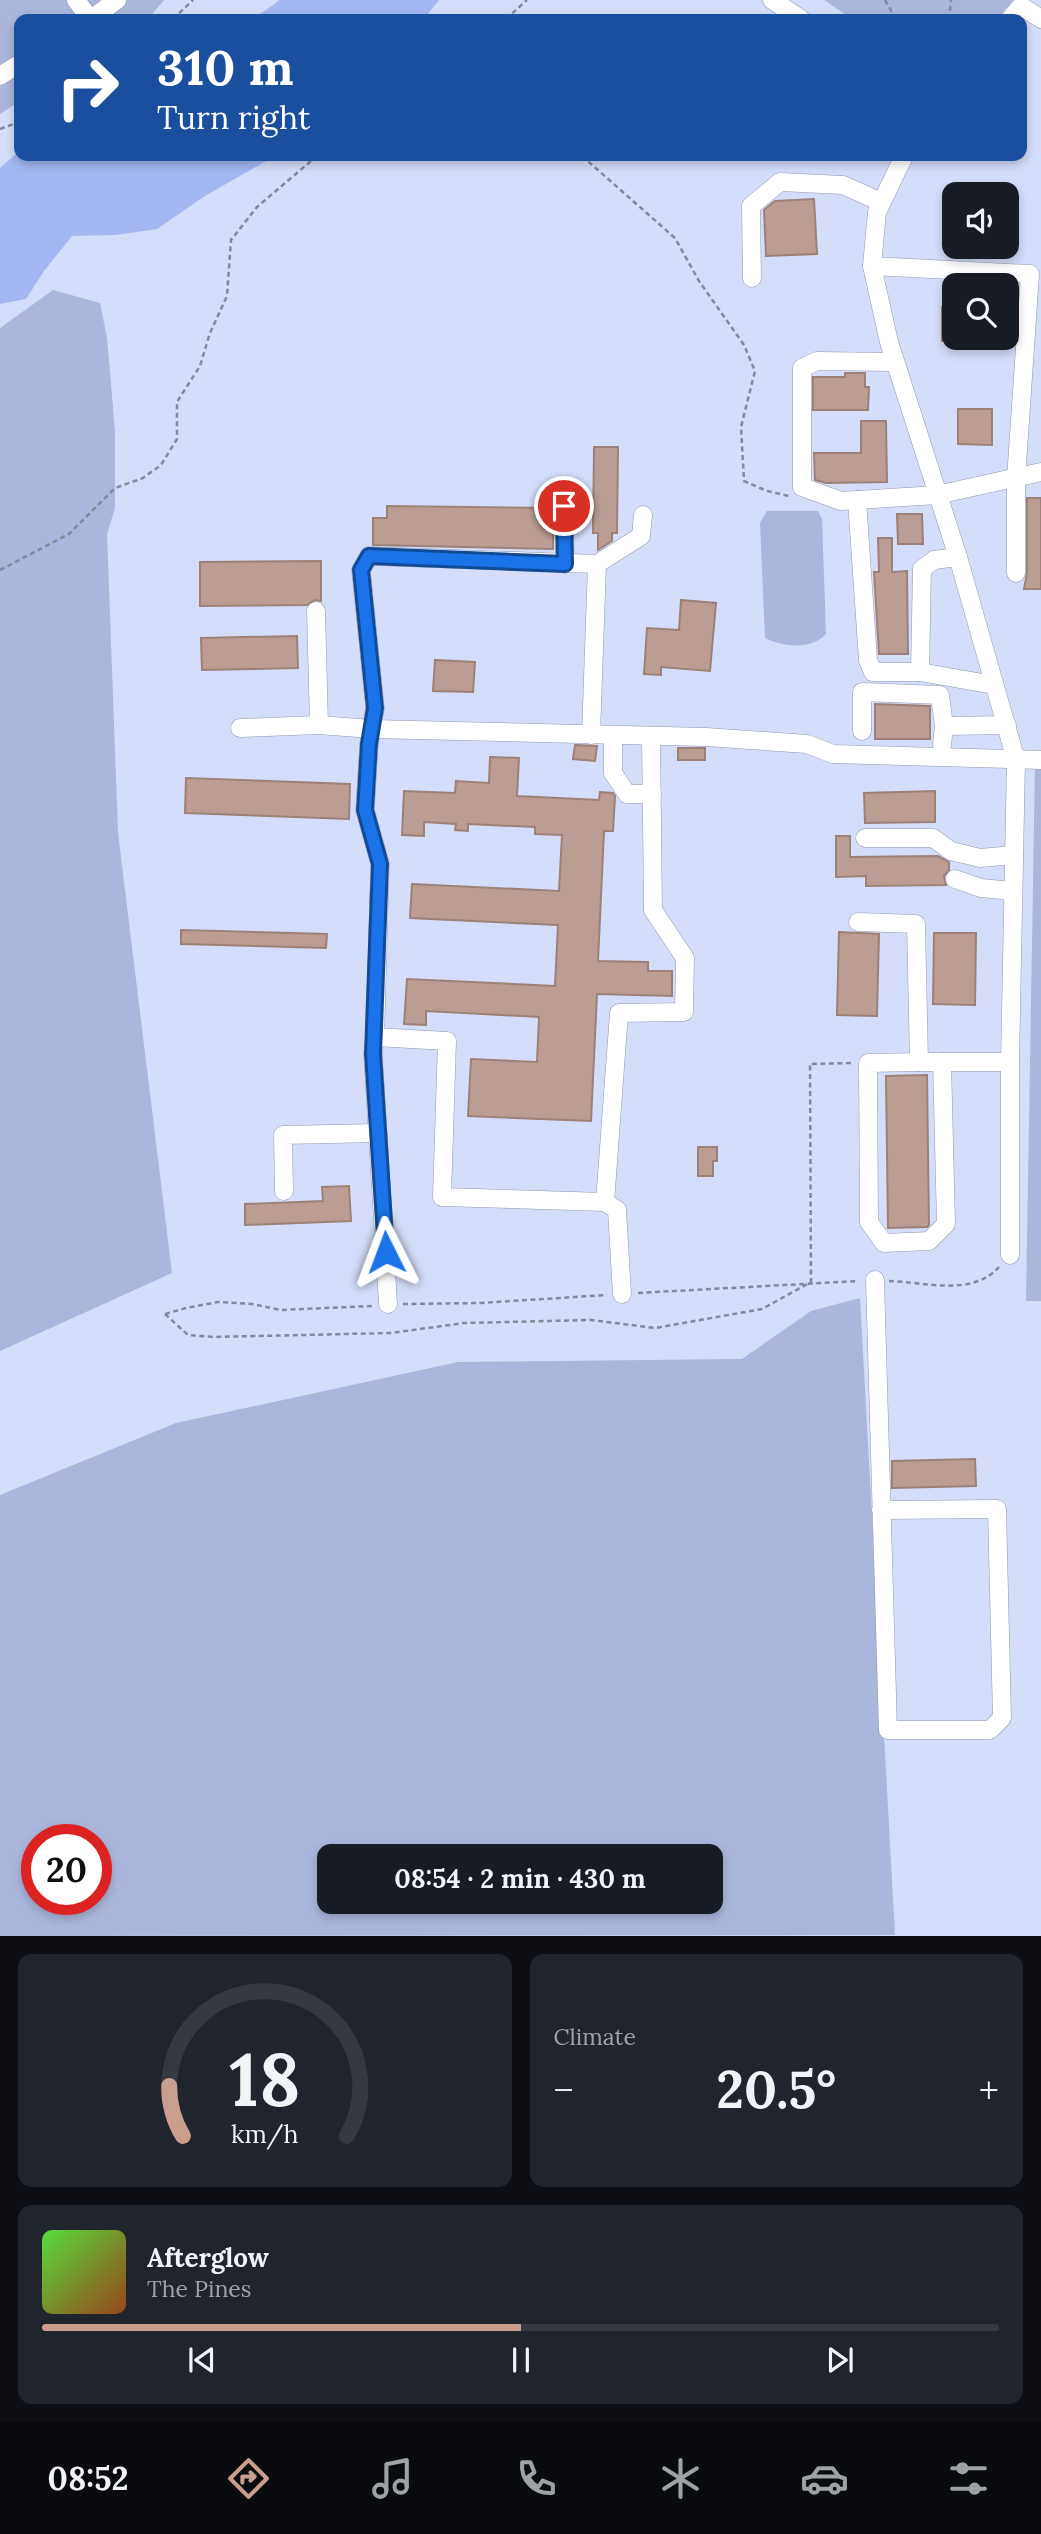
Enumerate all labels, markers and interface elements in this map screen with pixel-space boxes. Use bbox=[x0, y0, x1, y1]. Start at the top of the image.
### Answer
text: 310 m bbox=[157, 36, 293, 98]
icon: right bbox=[42, 42, 133, 133]
text: Turn right bbox=[157, 97, 310, 138]
map controls bbox=[942, 182, 1019, 350]
button: sound bbox=[942, 182, 1019, 259]
button: search bbox=[942, 273, 1019, 350]
pin bbox=[534, 476, 594, 536]
icon: arrive bbox=[545, 487, 583, 525]
position arrow bbox=[349, 1215, 423, 1289]
speed limit sign: 20 bbox=[21, 1824, 112, 1915]
text: 08:54 · 2 min · 430 m bbox=[394, 1862, 646, 1895]
text: Climate bbox=[554, 2022, 636, 2051]
text: 18 bbox=[229, 2034, 300, 2127]
text: 20.5° bbox=[716, 2056, 836, 2122]
text: − bbox=[554, 2066, 574, 2114]
text: + bbox=[979, 2066, 999, 2114]
text: km/h bbox=[231, 2118, 299, 2150]
text: Afterglow bbox=[147, 2241, 269, 2274]
text: The Pines bbox=[147, 2274, 252, 2303]
icon: previous bbox=[183, 2341, 221, 2379]
icon: pause bbox=[502, 2341, 540, 2379]
icon: next bbox=[821, 2341, 859, 2379]
icon: directions bbox=[224, 2454, 273, 2503]
icon: music bbox=[368, 2454, 417, 2503]
icon: phone bbox=[512, 2454, 561, 2503]
icon: climate bbox=[656, 2454, 705, 2503]
icon: car bbox=[800, 2454, 849, 2503]
icon: filters bbox=[944, 2454, 993, 2503]
text: 08:52 bbox=[48, 2458, 129, 2499]

